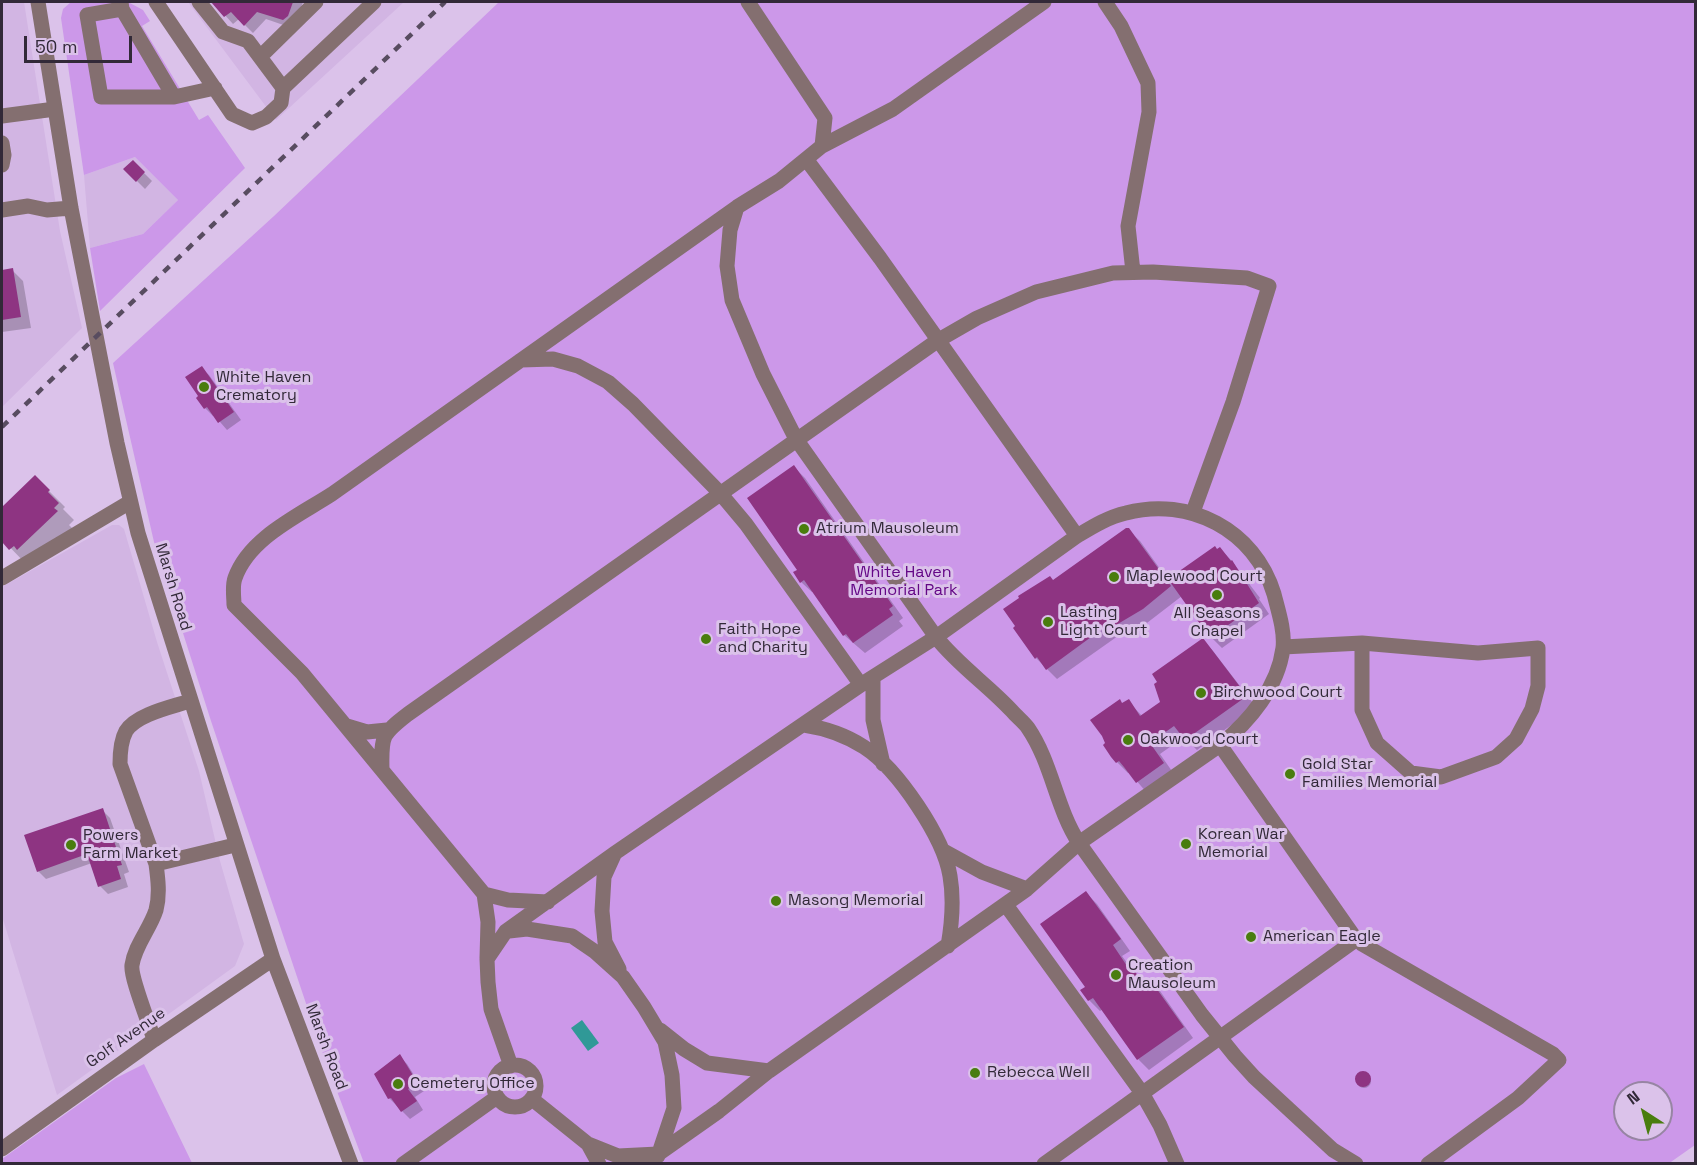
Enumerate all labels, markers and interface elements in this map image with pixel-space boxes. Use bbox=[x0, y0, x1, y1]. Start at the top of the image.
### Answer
scale bar bbox=[27, 24, 135, 62]
text: 50 m bbox=[35, 35, 77, 58]
place label: White Haven Crematory bbox=[216, 368, 311, 406]
marker: White Haven Crematory bbox=[197, 380, 211, 394]
place label: Atrium Mausoleum bbox=[816, 519, 959, 539]
marker: Atrium Mausoleum bbox=[797, 522, 811, 536]
street label: Marsh Road bbox=[151, 541, 195, 633]
park label: White Haven Memorial Park bbox=[850, 563, 958, 601]
place label: Maplewood Court bbox=[1126, 567, 1263, 587]
marker: Maplewood Court bbox=[1107, 570, 1121, 584]
marker: All Seasons Chapel bbox=[1210, 588, 1224, 602]
place label: Lasting Light Court bbox=[1060, 603, 1147, 641]
place label: All Seasons Chapel bbox=[1173, 604, 1261, 642]
marker: Lasting Light Court bbox=[1041, 615, 1055, 629]
place label: Faith Hope and Charity bbox=[718, 620, 808, 658]
marker: Faith Hope and Charity bbox=[699, 632, 713, 646]
place label: Birchwood Court bbox=[1213, 683, 1343, 703]
marker: Birchwood Court bbox=[1194, 686, 1208, 700]
place label: Oakwood Court bbox=[1140, 730, 1259, 750]
marker: Oakwood Court bbox=[1121, 733, 1135, 747]
place label: Gold Star Families Memorial bbox=[1302, 755, 1437, 793]
marker: Gold Star Families Memorial bbox=[1283, 767, 1297, 781]
place label: Korean War Memorial bbox=[1198, 825, 1285, 863]
place label: Powers Farm Market bbox=[83, 826, 178, 864]
marker: Korean War Memorial bbox=[1179, 837, 1193, 851]
marker: Powers Farm Market bbox=[64, 838, 78, 852]
place label: Masong Memorial bbox=[788, 891, 924, 911]
marker: Masong Memorial bbox=[769, 894, 783, 908]
place label: American Eagle bbox=[1263, 927, 1381, 947]
marker: American Eagle bbox=[1244, 930, 1258, 944]
place label: Creation Mausoleum bbox=[1128, 956, 1216, 994]
marker: Creation Mausoleum bbox=[1109, 968, 1123, 982]
street label: Marsh Road bbox=[301, 1001, 351, 1093]
street label: Golf Avenue bbox=[83, 1004, 169, 1072]
place label: Rebecca Well bbox=[987, 1063, 1090, 1083]
marker: Rebecca Well bbox=[968, 1066, 982, 1080]
place label: Cemetery Office bbox=[410, 1074, 535, 1094]
marker: Cemetery Office bbox=[391, 1077, 405, 1091]
north arrow bbox=[1613, 1081, 1673, 1141]
text: N bbox=[1623, 1086, 1644, 1109]

